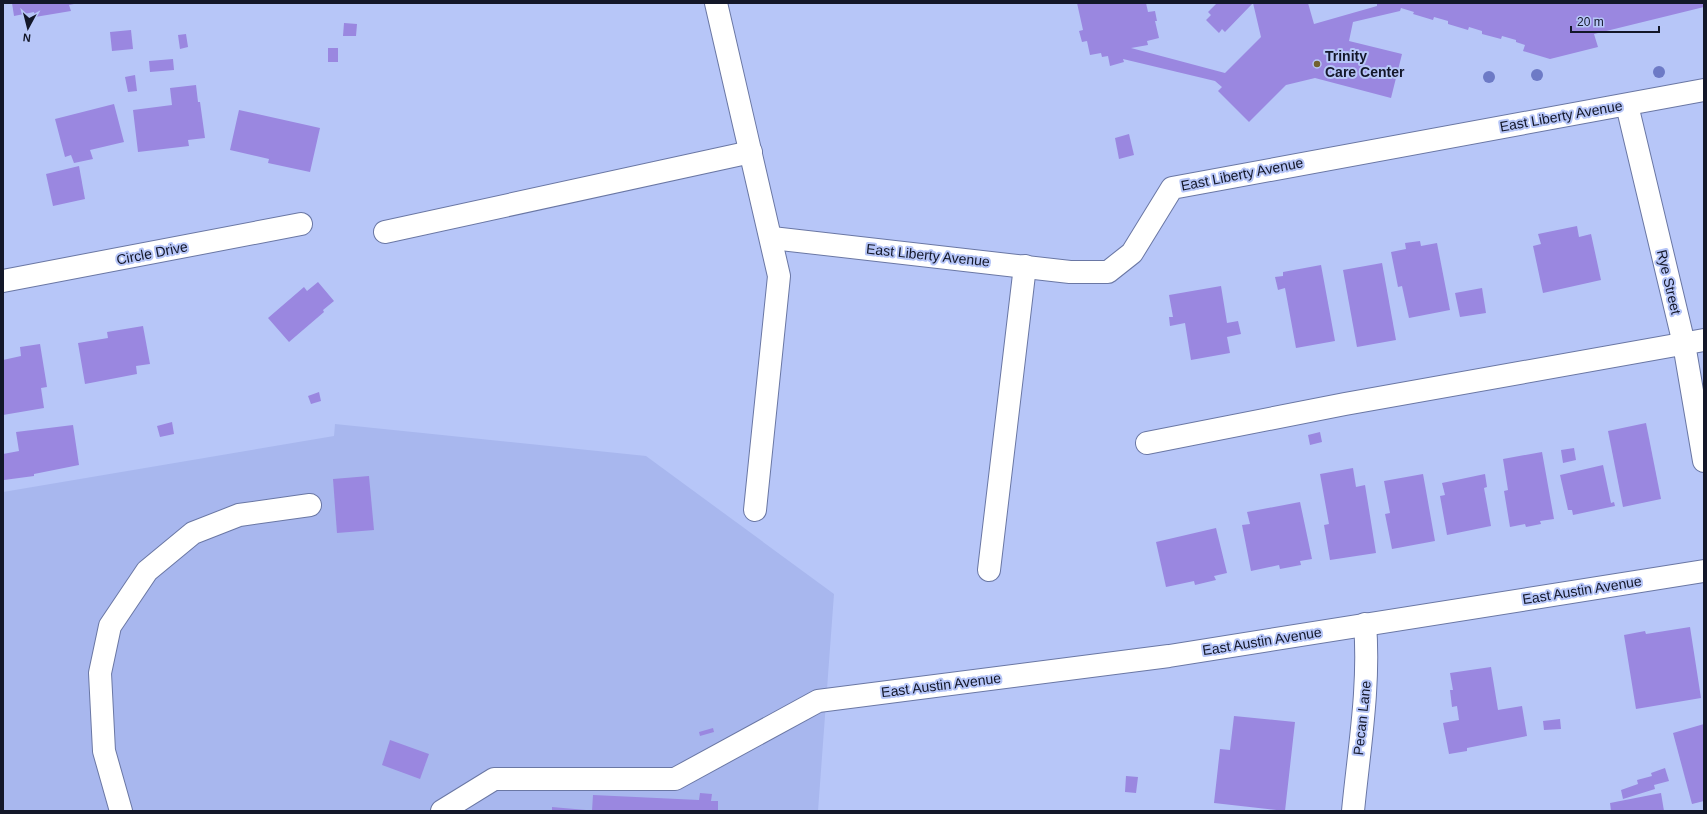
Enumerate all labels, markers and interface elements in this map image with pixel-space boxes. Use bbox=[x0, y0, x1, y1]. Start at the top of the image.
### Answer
north arrow bbox=[8, 8, 48, 48]
scale bar bbox=[1571, 8, 1659, 34]
text: 20 m bbox=[1577, 15, 1604, 29]
text: N bbox=[22, 31, 31, 44]
place label: Trinity Care Center bbox=[1325, 48, 1405, 80]
marker: Trinity Care Center bbox=[1312, 59, 1322, 69]
street label: East Liberty Avenue bbox=[1498, 97, 1624, 135]
street label: East Liberty Avenue bbox=[1179, 154, 1305, 194]
street label: Circle Drive bbox=[115, 238, 189, 268]
street label: East Liberty Avenue bbox=[865, 241, 991, 269]
street label: Rye Street bbox=[1654, 248, 1684, 316]
street label: East Austin Avenue bbox=[1521, 573, 1643, 607]
street label: East Austin Avenue bbox=[1201, 624, 1323, 658]
street label: East Austin Avenue bbox=[880, 670, 1002, 700]
street label: Pecan Lane bbox=[1350, 680, 1374, 756]

